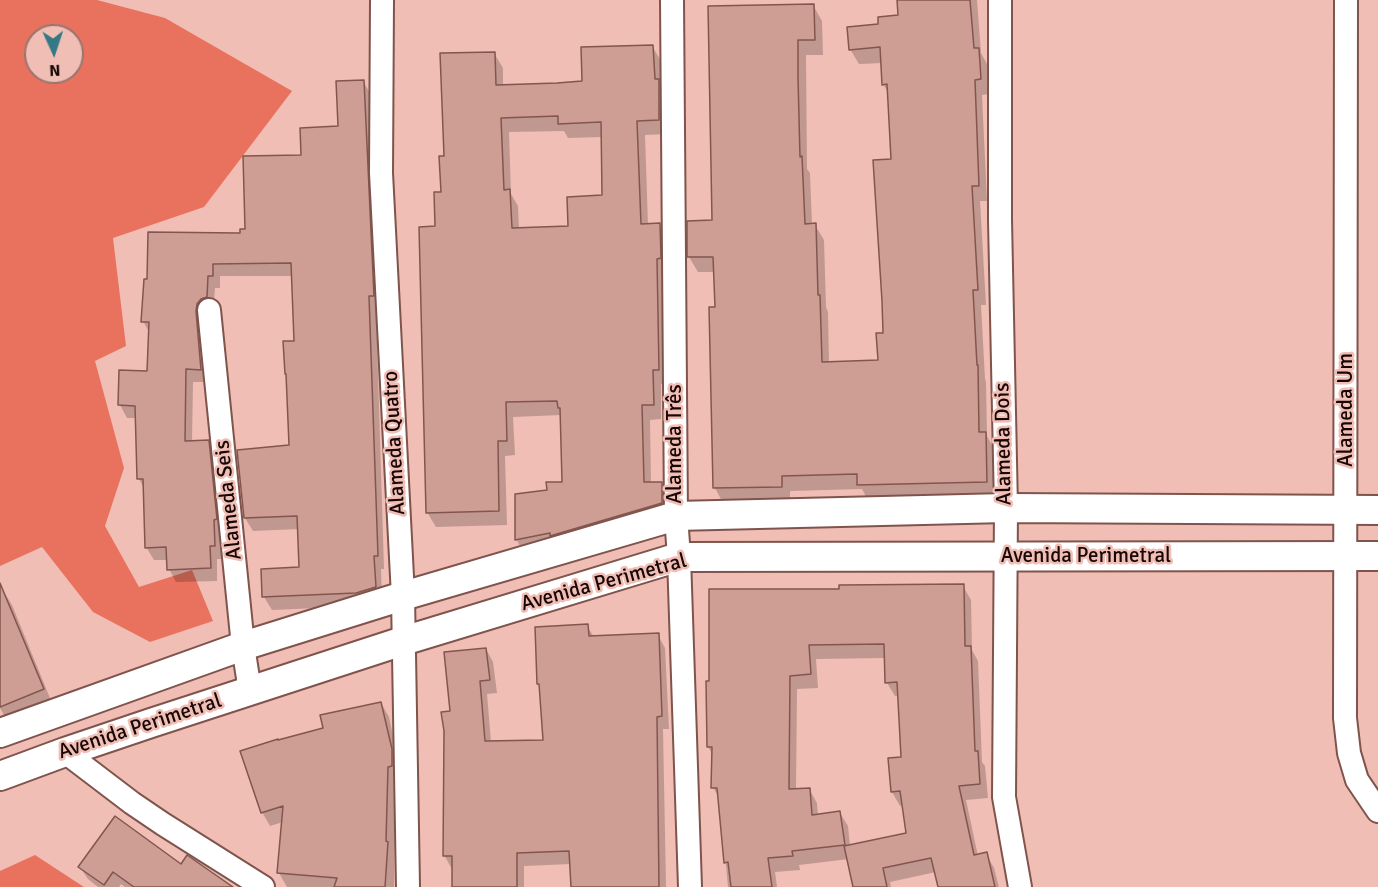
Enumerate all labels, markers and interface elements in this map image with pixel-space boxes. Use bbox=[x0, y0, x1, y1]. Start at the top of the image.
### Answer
north arrow bbox=[24, 24, 84, 84]
text: N bbox=[49, 60, 61, 80]
street label: Alameda Um bbox=[1333, 353, 1359, 467]
street label: Alameda Quatro bbox=[379, 370, 411, 516]
street label: Alameda Dois bbox=[990, 383, 1018, 505]
street label: Alameda Três bbox=[662, 384, 688, 504]
street label: Alameda Seis bbox=[210, 439, 248, 561]
street label: Avenida Perimetral bbox=[1001, 543, 1171, 569]
street label: Avenida Perimetral bbox=[518, 549, 690, 617]
street label: Avenida Perimetral bbox=[55, 689, 225, 765]

